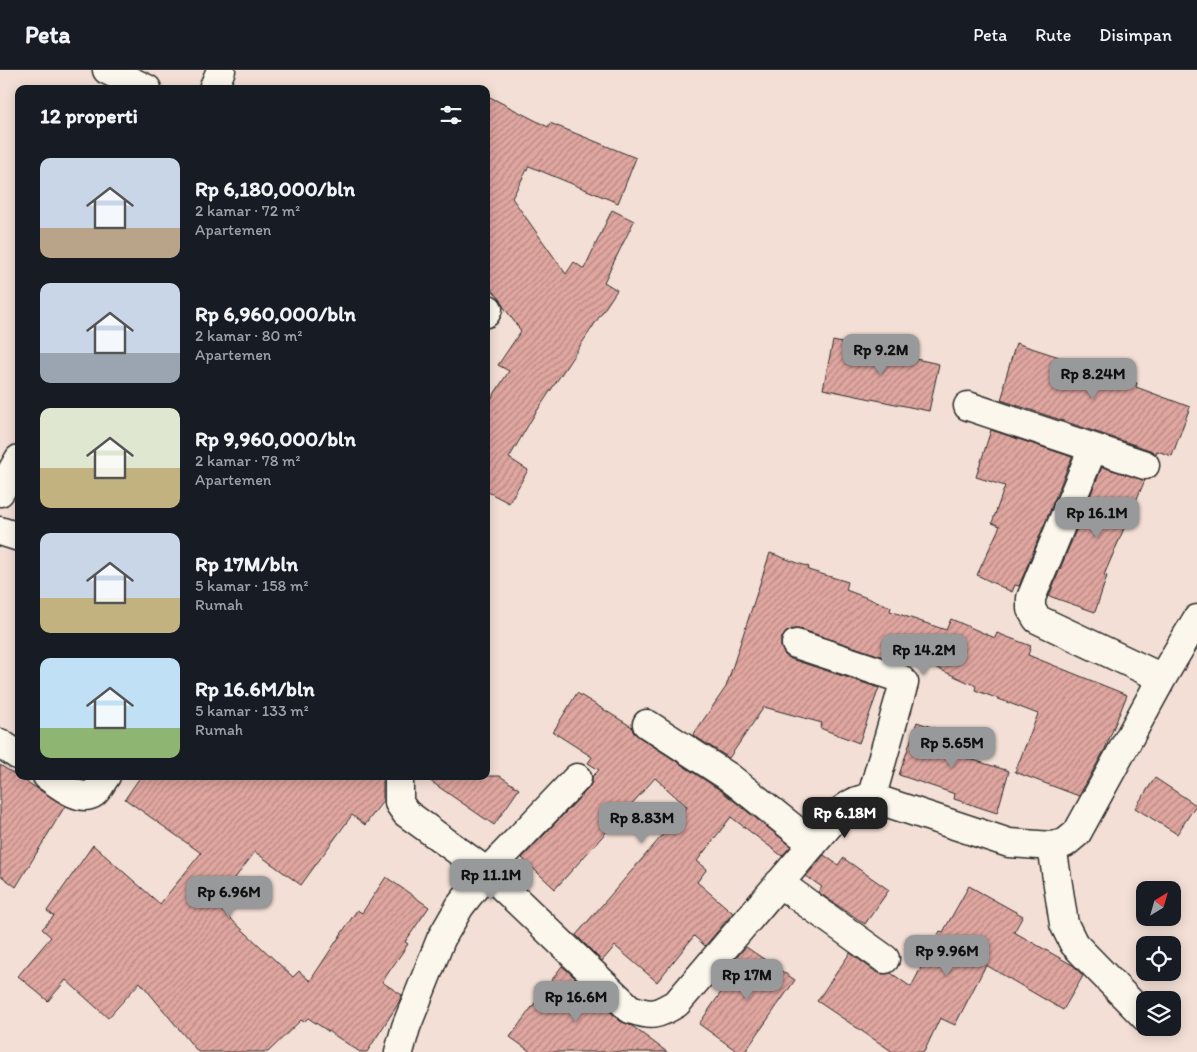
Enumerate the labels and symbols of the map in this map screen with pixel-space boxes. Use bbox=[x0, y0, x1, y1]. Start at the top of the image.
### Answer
pin: Rp 9.2M bbox=[835, 334, 927, 376]
pin: Rp 8.24M bbox=[1041, 358, 1145, 400]
pin: Rp 16.1M bbox=[1045, 496, 1149, 539]
pin: Rp 14.2M bbox=[872, 634, 976, 676]
pin: Rp 5.65M bbox=[900, 726, 1004, 769]
pin: Rp 6.18M bbox=[793, 796, 897, 839]
pin: Rp 8.83M bbox=[590, 802, 694, 844]
pin: Rp 11.1M bbox=[439, 858, 543, 901]
pin: Rp 6.96M bbox=[177, 876, 281, 918]
north arrow bbox=[1136, 881, 1181, 926]
pin: Rp 9.96M bbox=[895, 934, 999, 977]
pin: Rp 17M bbox=[706, 958, 788, 1001]
pin: Rp 16.6M bbox=[524, 980, 628, 1023]

